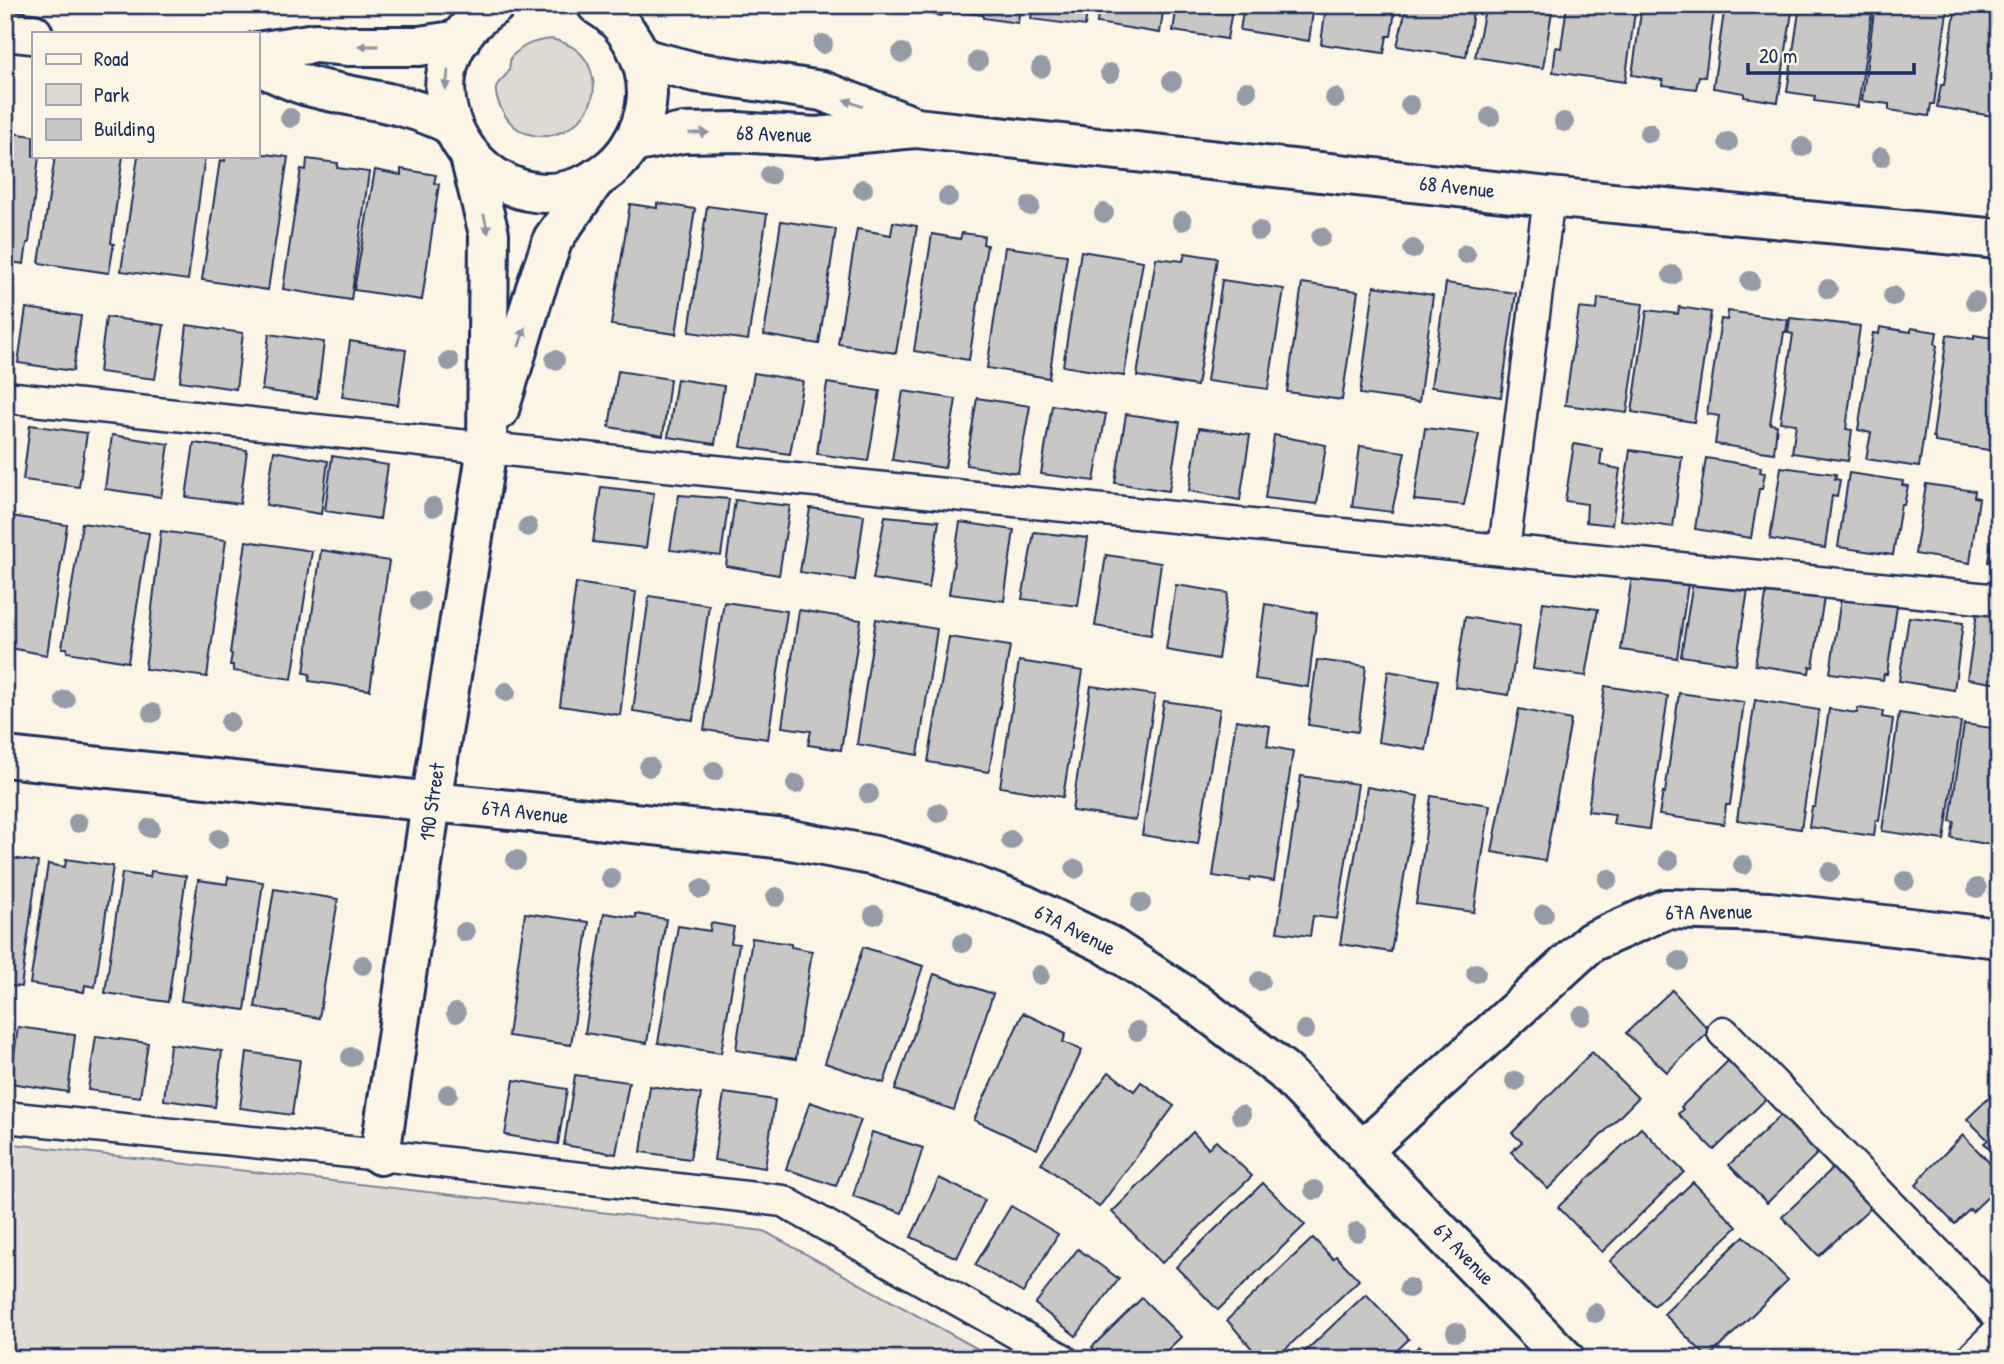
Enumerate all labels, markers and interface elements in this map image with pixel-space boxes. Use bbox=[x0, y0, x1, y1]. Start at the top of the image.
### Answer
legend bbox=[32, 32, 259, 158]
scale bar bbox=[1748, 32, 1915, 76]
one-way arrow bbox=[356, 40, 378, 52]
text: 20 m bbox=[1759, 41, 1797, 70]
text: Road bbox=[94, 44, 128, 73]
one-way arrow bbox=[441, 69, 452, 91]
text: Park bbox=[94, 80, 129, 109]
one-way arrow bbox=[842, 97, 863, 108]
text: Building bbox=[94, 114, 155, 143]
street label: 68 Avenue bbox=[736, 118, 812, 149]
one-way arrow bbox=[689, 127, 711, 139]
street label: 68 Avenue bbox=[1418, 168, 1496, 205]
one-way arrow bbox=[481, 213, 492, 235]
one-way arrow bbox=[517, 326, 528, 347]
street label: 190 Street bbox=[412, 760, 451, 843]
street label: 67A Avenue bbox=[480, 793, 570, 830]
street label: 67A Avenue bbox=[1665, 896, 1753, 927]
street label: 67A Avenue bbox=[1030, 897, 1121, 962]
street label: 67 Avenue bbox=[1427, 1216, 1501, 1291]

